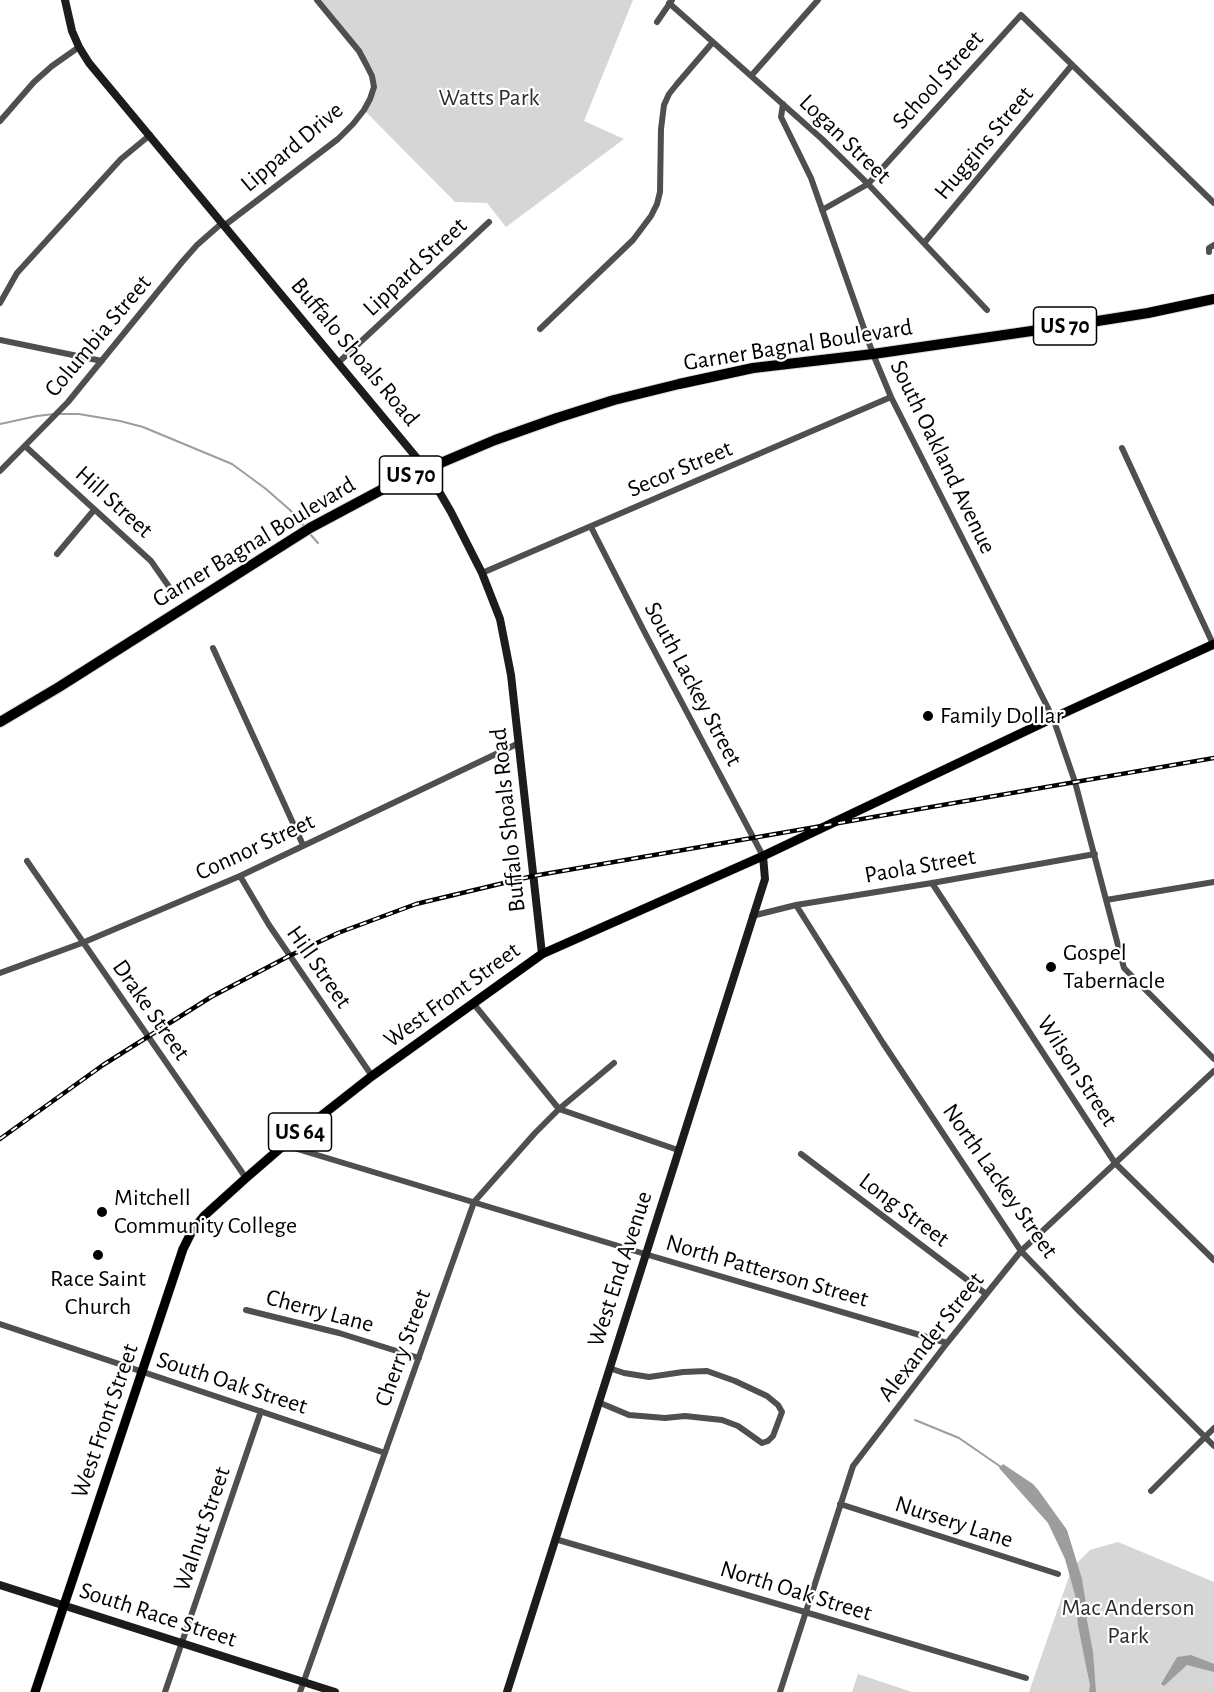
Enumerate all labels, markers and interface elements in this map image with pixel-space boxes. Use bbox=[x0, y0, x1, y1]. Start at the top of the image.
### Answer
street label: School Street bbox=[886, 25, 990, 135]
street label: Huggins Street bbox=[928, 80, 1040, 206]
park label: Watts Park bbox=[439, 84, 539, 112]
street label: Logan Street bbox=[793, 88, 897, 190]
street label: Lippard Drive bbox=[235, 96, 349, 198]
street label: Lippard Street bbox=[357, 212, 473, 322]
street label: Columbia Street bbox=[39, 269, 157, 403]
street label: Buffalo Shoals Road bbox=[285, 272, 425, 432]
road number: US 70 bbox=[1034, 307, 1096, 345]
street label: Garner Bagnal Boulevard bbox=[681, 313, 915, 377]
street label: South Oakland Avenue bbox=[884, 356, 1002, 558]
street label: Secor Street bbox=[623, 434, 737, 504]
road number: US 70 bbox=[380, 456, 442, 494]
street label: Hill Street bbox=[69, 460, 159, 544]
street label: Garner Bagnal Boulevard bbox=[147, 470, 361, 614]
street label: South Lackey Street bbox=[638, 597, 748, 771]
place label: Family Dollar bbox=[940, 702, 1063, 730]
marker: Family Dollar bbox=[921, 709, 935, 723]
street label: Buffalo Shoals Road bbox=[484, 727, 532, 913]
street label: Connor Street bbox=[191, 807, 319, 887]
street label: Paola Street bbox=[862, 842, 978, 890]
street label: Hill Street bbox=[280, 920, 358, 1014]
street label: West Front Street bbox=[378, 936, 526, 1054]
place label: Gospel Tabernacle bbox=[1063, 939, 1165, 995]
street label: Drake Street bbox=[106, 954, 196, 1066]
marker: Gospel Tabernacle bbox=[1044, 960, 1058, 974]
street label: Wilson Street bbox=[1030, 1010, 1124, 1132]
street label: North Lackey Street bbox=[936, 1098, 1064, 1264]
road number: US 64 bbox=[268, 1113, 332, 1151]
street label: Long Street bbox=[853, 1167, 955, 1253]
place label: Mitchell Community College bbox=[114, 1184, 297, 1240]
street label: West End Avenue bbox=[581, 1188, 659, 1350]
marker: Mitchell Community College bbox=[95, 1205, 109, 1219]
street label: North Patterson Street bbox=[662, 1228, 872, 1314]
marker: Race Saint Church bbox=[91, 1248, 105, 1262]
place label: Race Saint Church bbox=[50, 1265, 146, 1321]
street label: Alexander Street bbox=[872, 1267, 990, 1407]
street label: Cherry Lane bbox=[263, 1283, 377, 1339]
street label: Cherry Street bbox=[369, 1286, 437, 1410]
street label: West Front Street bbox=[65, 1340, 145, 1502]
street label: South Oak Street bbox=[153, 1345, 311, 1421]
street label: Walnut Street bbox=[167, 1463, 237, 1595]
street label: Nursery Lane bbox=[891, 1489, 1017, 1555]
street label: North Oak Street bbox=[717, 1554, 875, 1628]
street label: South Race Street bbox=[76, 1576, 240, 1654]
park label: Mac Anderson Park bbox=[1061, 1594, 1195, 1650]

